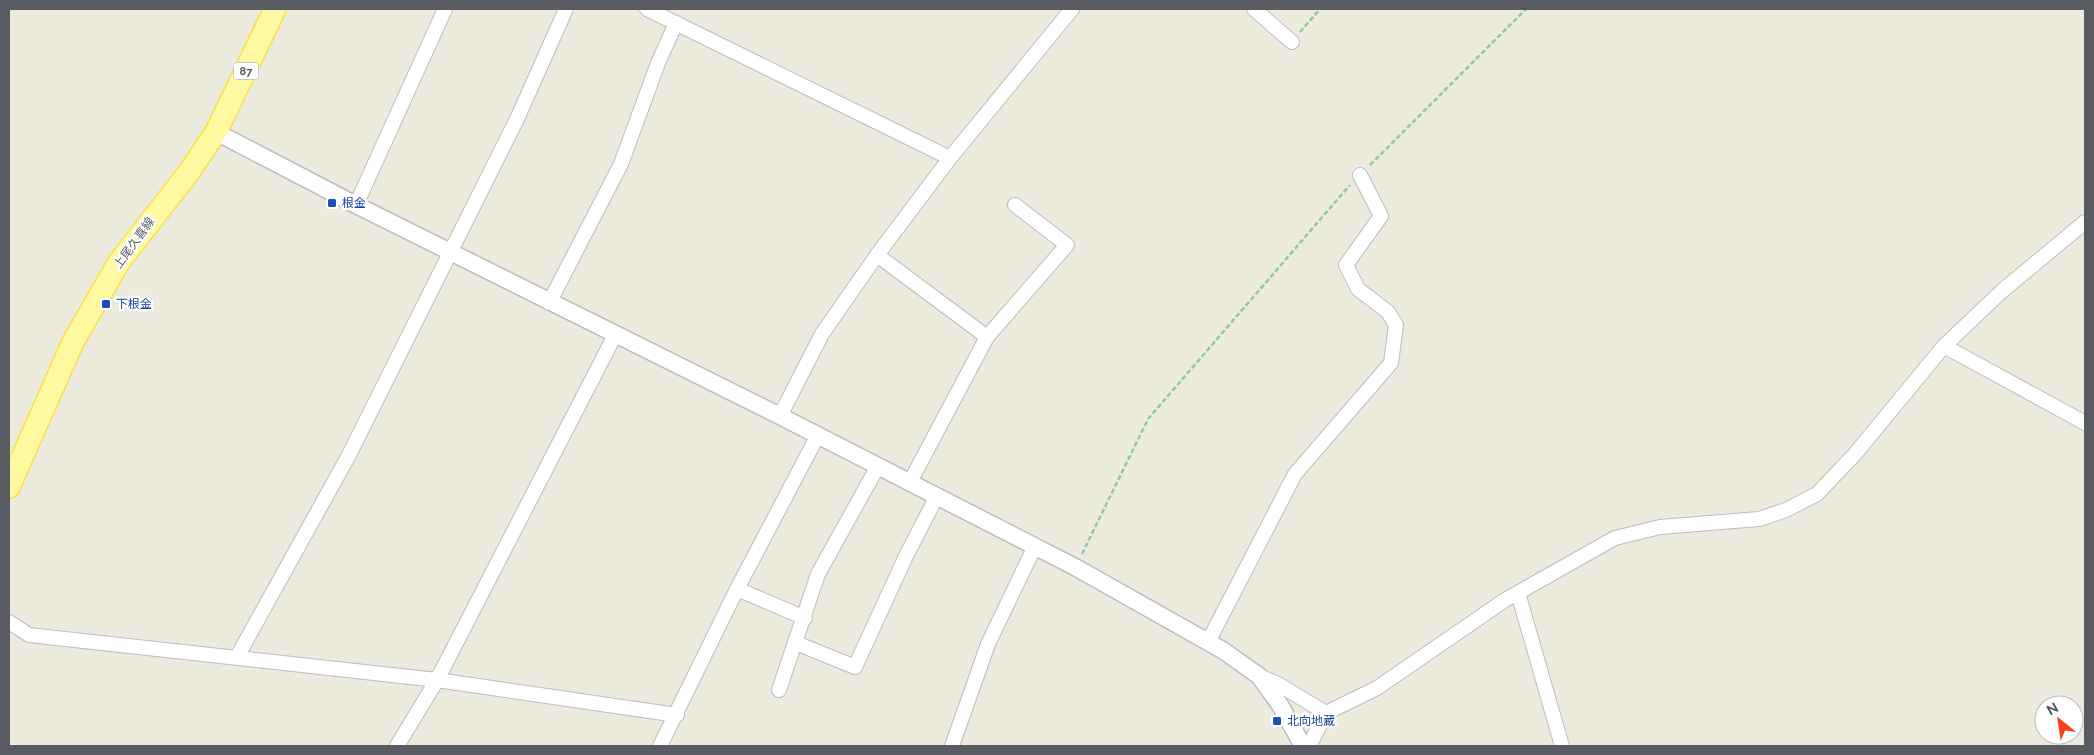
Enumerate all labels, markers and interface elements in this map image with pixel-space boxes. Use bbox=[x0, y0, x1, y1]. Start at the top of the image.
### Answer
road number: 87 bbox=[234, 62, 258, 80]
place label: 根金 bbox=[342, 196, 366, 210]
marker: 根金 bbox=[326, 197, 338, 209]
street label: 上尾久喜線 bbox=[111, 215, 157, 271]
place label: 下根金 bbox=[116, 297, 152, 311]
marker: 下根金 bbox=[100, 298, 112, 310]
north arrow bbox=[2034, 695, 2084, 745]
text: N bbox=[2044, 699, 2061, 718]
place label: 北向地蔵 bbox=[1287, 714, 1335, 728]
marker: 北向地蔵 bbox=[1271, 715, 1283, 727]

